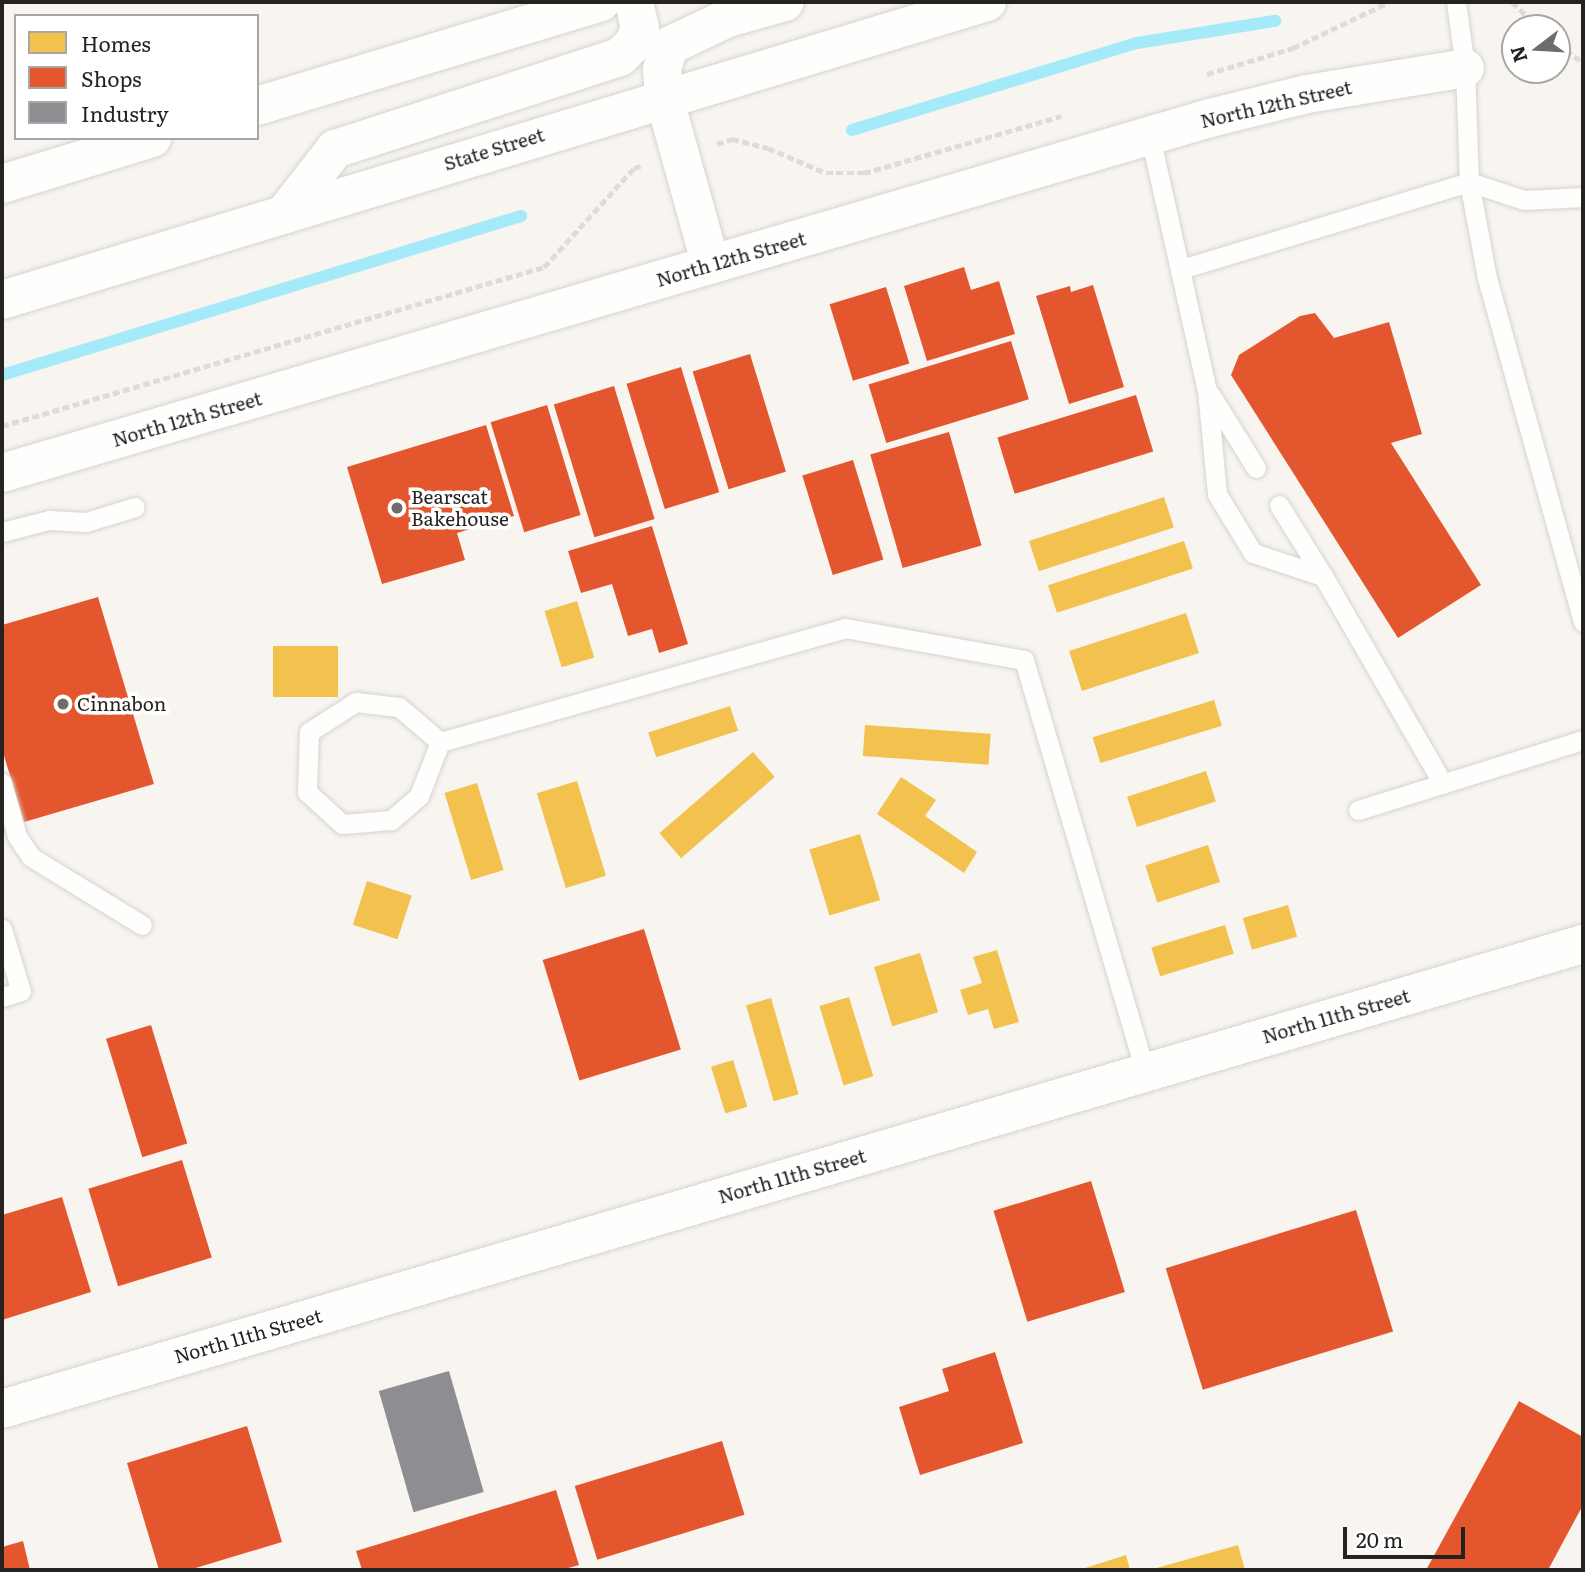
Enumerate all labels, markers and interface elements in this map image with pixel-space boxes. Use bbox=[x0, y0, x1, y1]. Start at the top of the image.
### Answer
legend bbox=[14, 14, 259, 140]
north arrow bbox=[1501, 14, 1571, 84]
text: Homes bbox=[81, 27, 151, 58]
text: N bbox=[1502, 43, 1534, 66]
text: Shops bbox=[81, 62, 142, 93]
street label: North 12th Street bbox=[1198, 75, 1354, 133]
text: Industry bbox=[81, 97, 169, 128]
street label: State Street bbox=[441, 123, 547, 175]
street label: North 12th Street bbox=[654, 227, 808, 291]
street label: North 12th Street bbox=[110, 387, 264, 451]
place label: Bearscat Bakehouse bbox=[411, 486, 509, 530]
marker: Bearscat Bakehouse bbox=[389, 500, 405, 516]
place label: Cinnabon bbox=[77, 693, 166, 715]
marker: Cinnabon bbox=[55, 696, 71, 712]
street label: North 11th Street bbox=[1259, 984, 1413, 1048]
street label: North 11th Street bbox=[715, 1144, 869, 1208]
street label: North 11th Street bbox=[171, 1304, 325, 1368]
scale bar bbox=[1347, 1512, 1470, 1556]
text: 20 m bbox=[1356, 1523, 1403, 1554]

